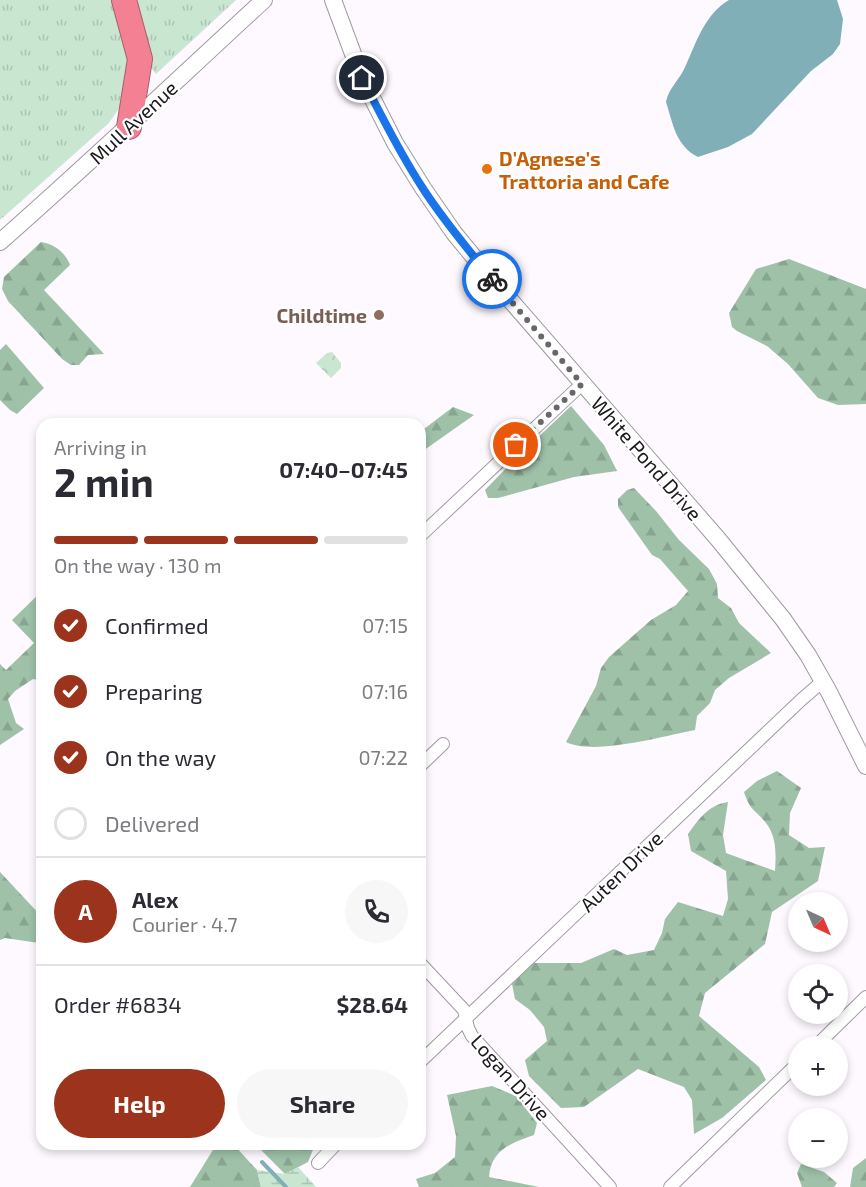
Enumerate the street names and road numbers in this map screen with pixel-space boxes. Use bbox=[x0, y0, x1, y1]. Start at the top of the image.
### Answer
street label: Mull Avenue bbox=[84, 75, 182, 169]
street label: White Pond Drive bbox=[587, 391, 707, 525]
street label: Auten Drive bbox=[575, 826, 667, 916]
street label: Logan Drive bbox=[466, 1029, 556, 1125]

